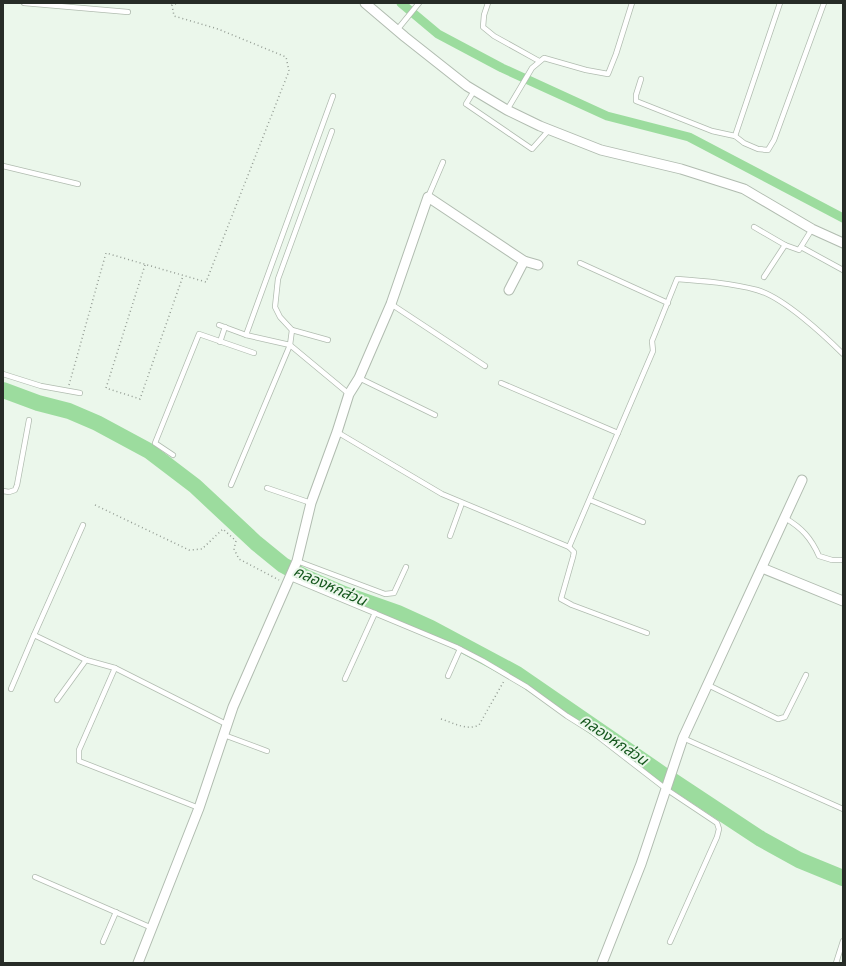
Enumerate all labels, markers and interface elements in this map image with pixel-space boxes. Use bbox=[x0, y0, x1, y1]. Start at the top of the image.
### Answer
water label: คลองหกส่วน bbox=[291, 562, 370, 610]
water label: คลองหกส่วน bbox=[577, 711, 652, 770]

